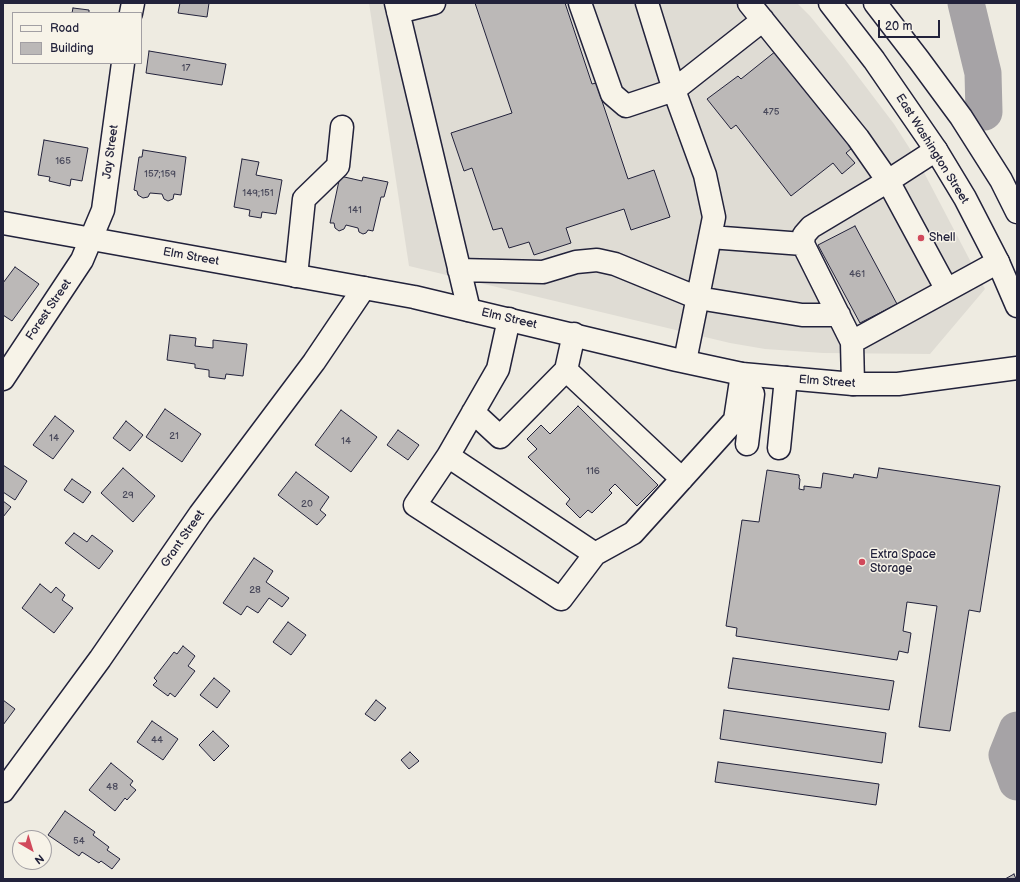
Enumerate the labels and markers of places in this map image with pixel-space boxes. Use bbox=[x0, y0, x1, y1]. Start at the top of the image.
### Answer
place label: Shell bbox=[929, 231, 955, 245]
marker: Shell bbox=[916, 233, 926, 243]
place label: Extra Space Storage bbox=[870, 548, 936, 576]
marker: Extra Space Storage bbox=[857, 557, 867, 567]

